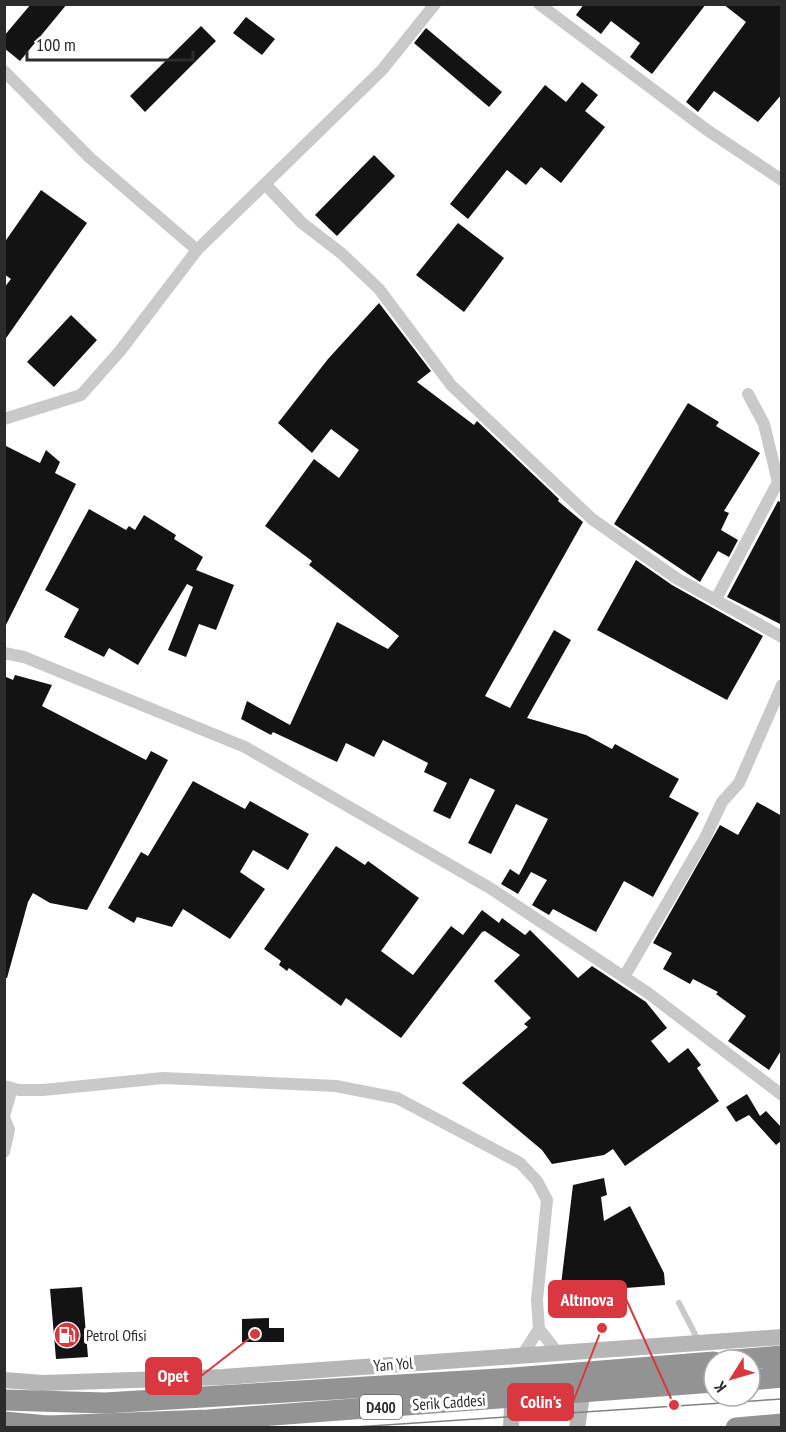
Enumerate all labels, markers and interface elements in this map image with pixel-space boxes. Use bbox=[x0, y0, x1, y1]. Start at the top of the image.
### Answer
scale bar bbox=[27, 24, 194, 62]
text: 100 m bbox=[36, 33, 76, 56]
callout: Altınova bbox=[549, 1281, 626, 1317]
text: Altınova bbox=[559, 1288, 614, 1311]
fuel station icon: Petrol Ofisi bbox=[52, 1320, 82, 1350]
place label: Petrol Ofisi bbox=[86, 1325, 147, 1345]
north arrow bbox=[702, 1348, 762, 1408]
street label: Yan Yol bbox=[373, 1353, 414, 1375]
callout: Opet bbox=[146, 1358, 201, 1394]
text: Opet bbox=[158, 1364, 189, 1387]
text: K bbox=[709, 1377, 731, 1396]
callout: Colin's bbox=[508, 1384, 573, 1420]
street label: Serik Caddesi bbox=[412, 1389, 486, 1415]
text: Colin's bbox=[520, 1390, 562, 1413]
road number: D400 bbox=[360, 1395, 402, 1419]

